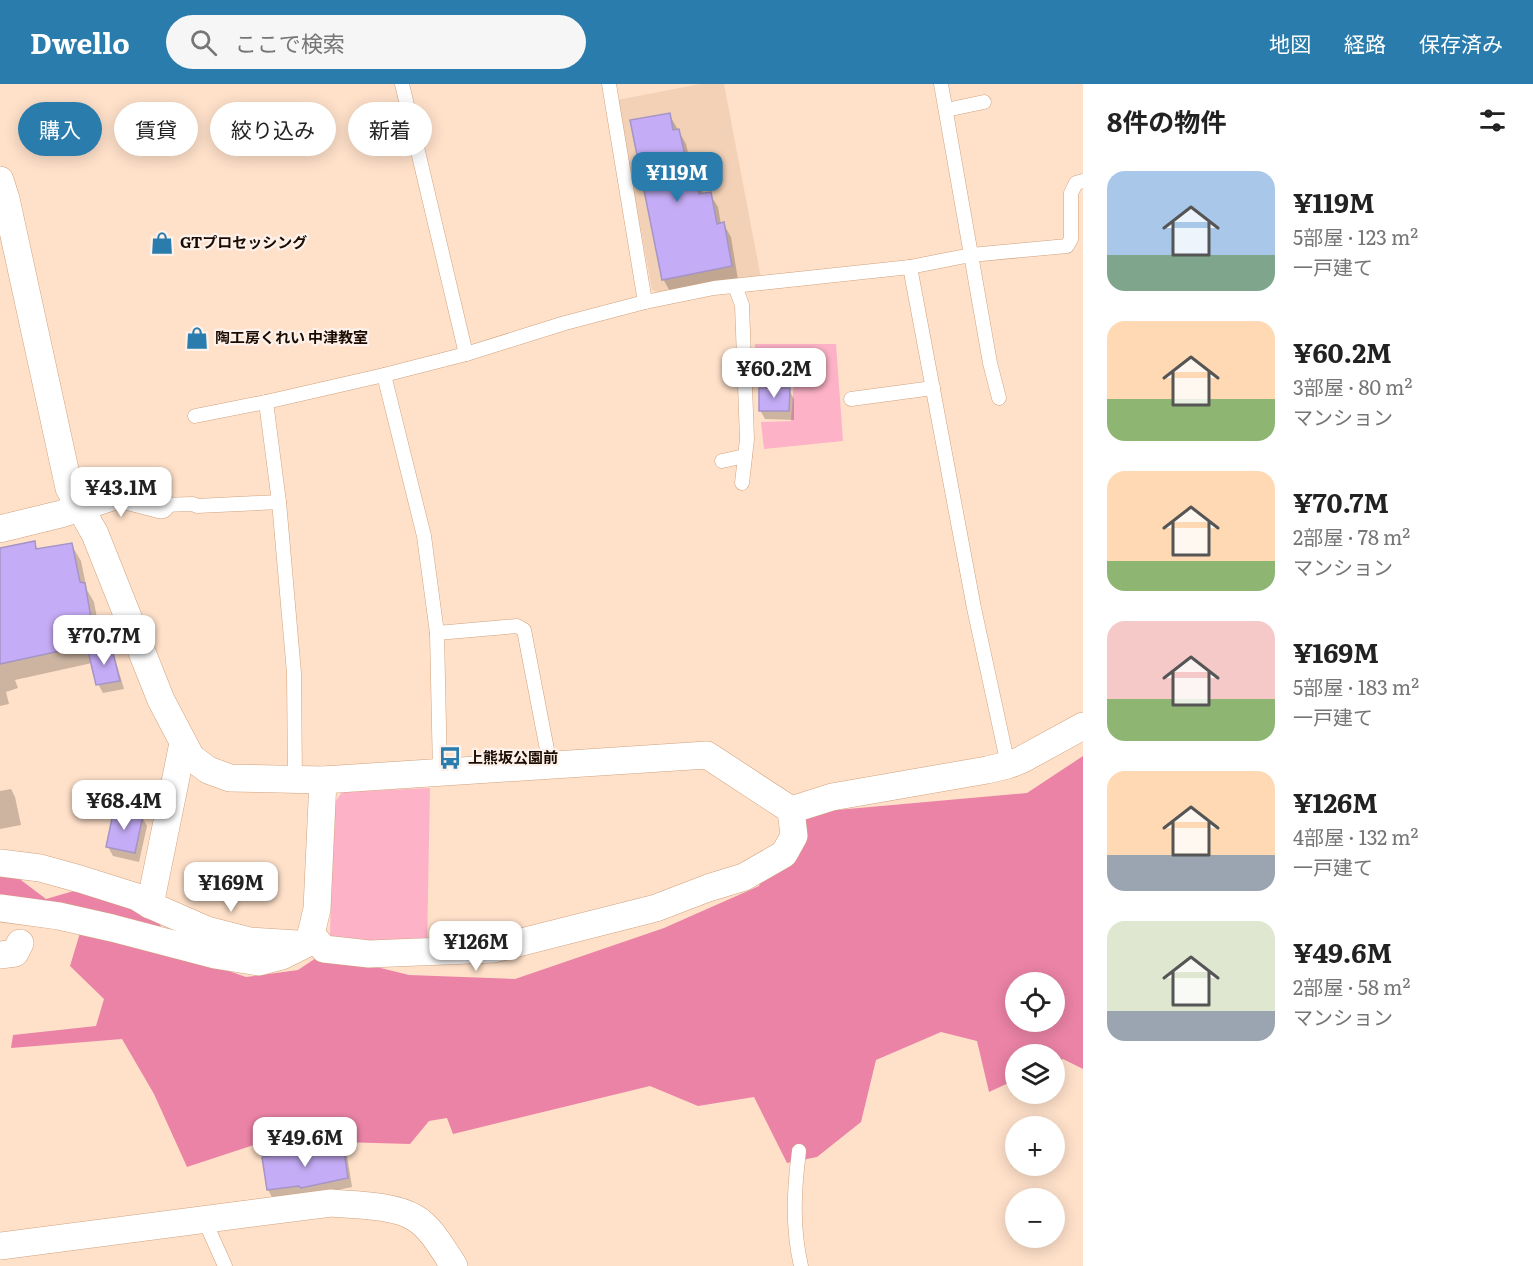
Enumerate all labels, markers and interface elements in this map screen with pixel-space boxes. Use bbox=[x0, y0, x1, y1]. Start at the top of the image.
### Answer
search box bbox=[166, 15, 586, 69]
text: Dwello bbox=[30, 21, 130, 63]
icon: search bbox=[187, 26, 220, 59]
text: ここで検索 bbox=[235, 26, 345, 59]
text: 地図 bbox=[1269, 27, 1311, 58]
text: 経路 bbox=[1344, 27, 1386, 58]
text: 保存済み bbox=[1419, 27, 1503, 58]
text: 8件の物件 bbox=[1107, 101, 1226, 140]
chip: 購入 bbox=[18, 102, 102, 156]
chip: 賃貸 bbox=[114, 102, 198, 156]
chip: 絞り込み bbox=[210, 102, 336, 156]
chip: 新着 bbox=[348, 102, 432, 156]
icon: filters bbox=[1476, 104, 1509, 137]
pin: ¥119M bbox=[635, 152, 719, 203]
text: ¥119M bbox=[646, 156, 708, 186]
text: ¥119M bbox=[1293, 182, 1375, 221]
icon: home bbox=[1155, 195, 1227, 267]
text: 5部屋 · 123 m² bbox=[1293, 221, 1418, 251]
shop icon: GTプロセッシング bbox=[149, 230, 175, 256]
place label: GTプロセッシング bbox=[180, 230, 307, 253]
text: 一戸建て bbox=[1293, 251, 1373, 281]
shop icon: 陶工房くれい 中津教室 bbox=[184, 325, 210, 351]
place label: 陶工房くれい 中津教室 bbox=[215, 325, 368, 348]
text: ¥60.2M bbox=[1293, 332, 1392, 371]
icon: home bbox=[1155, 345, 1227, 417]
pin: ¥60.2M bbox=[725, 348, 823, 399]
text: ¥60.2M bbox=[736, 352, 812, 382]
text: 3部屋 · 80 m² bbox=[1293, 371, 1412, 401]
text: マンション bbox=[1293, 401, 1393, 431]
pin: ¥43.1M bbox=[72, 467, 170, 518]
text: ¥43.1M bbox=[85, 471, 157, 501]
text: ¥70.7M bbox=[1293, 482, 1389, 521]
icon: home bbox=[1155, 495, 1227, 567]
text: 2部屋 · 78 m² bbox=[1293, 521, 1410, 551]
text: マンション bbox=[1293, 551, 1393, 581]
pin: ¥70.7M bbox=[55, 615, 153, 666]
text: ¥70.7M bbox=[67, 619, 141, 649]
text: ¥169M bbox=[1293, 632, 1379, 671]
icon: home bbox=[1155, 645, 1227, 717]
text: 5部屋 · 183 m² bbox=[1293, 671, 1419, 701]
text: 一戸建て bbox=[1293, 701, 1373, 731]
bus stop icon: 上熊坂公園前 bbox=[437, 745, 463, 771]
place label: 上熊坂公園前 bbox=[468, 745, 558, 768]
pin: ¥68.4M bbox=[75, 780, 173, 831]
text: ¥126M bbox=[1293, 782, 1378, 821]
text: ¥68.4M bbox=[86, 784, 162, 814]
icon: home bbox=[1155, 795, 1227, 867]
text: 4部屋 · 132 m² bbox=[1293, 821, 1419, 851]
text: 一戸建て bbox=[1293, 851, 1373, 881]
pin: ¥169M bbox=[189, 862, 273, 913]
text: ¥169M bbox=[198, 866, 264, 896]
pin: ¥126M bbox=[434, 921, 518, 972]
text: ¥126M bbox=[443, 925, 509, 955]
text: ¥49.6M bbox=[1293, 932, 1392, 971]
icon: home bbox=[1155, 945, 1227, 1017]
text: 2部屋 · 58 m² bbox=[1293, 971, 1410, 1001]
map controls bbox=[1005, 972, 1065, 1248]
button: locate bbox=[1005, 972, 1065, 1032]
text: マンション bbox=[1293, 1001, 1393, 1031]
button: layers bbox=[1005, 1044, 1065, 1104]
button: + bbox=[1005, 1116, 1065, 1176]
pin: ¥49.6M bbox=[256, 1117, 354, 1168]
text: ¥49.6M bbox=[267, 1121, 343, 1151]
button: − bbox=[1005, 1188, 1065, 1248]

